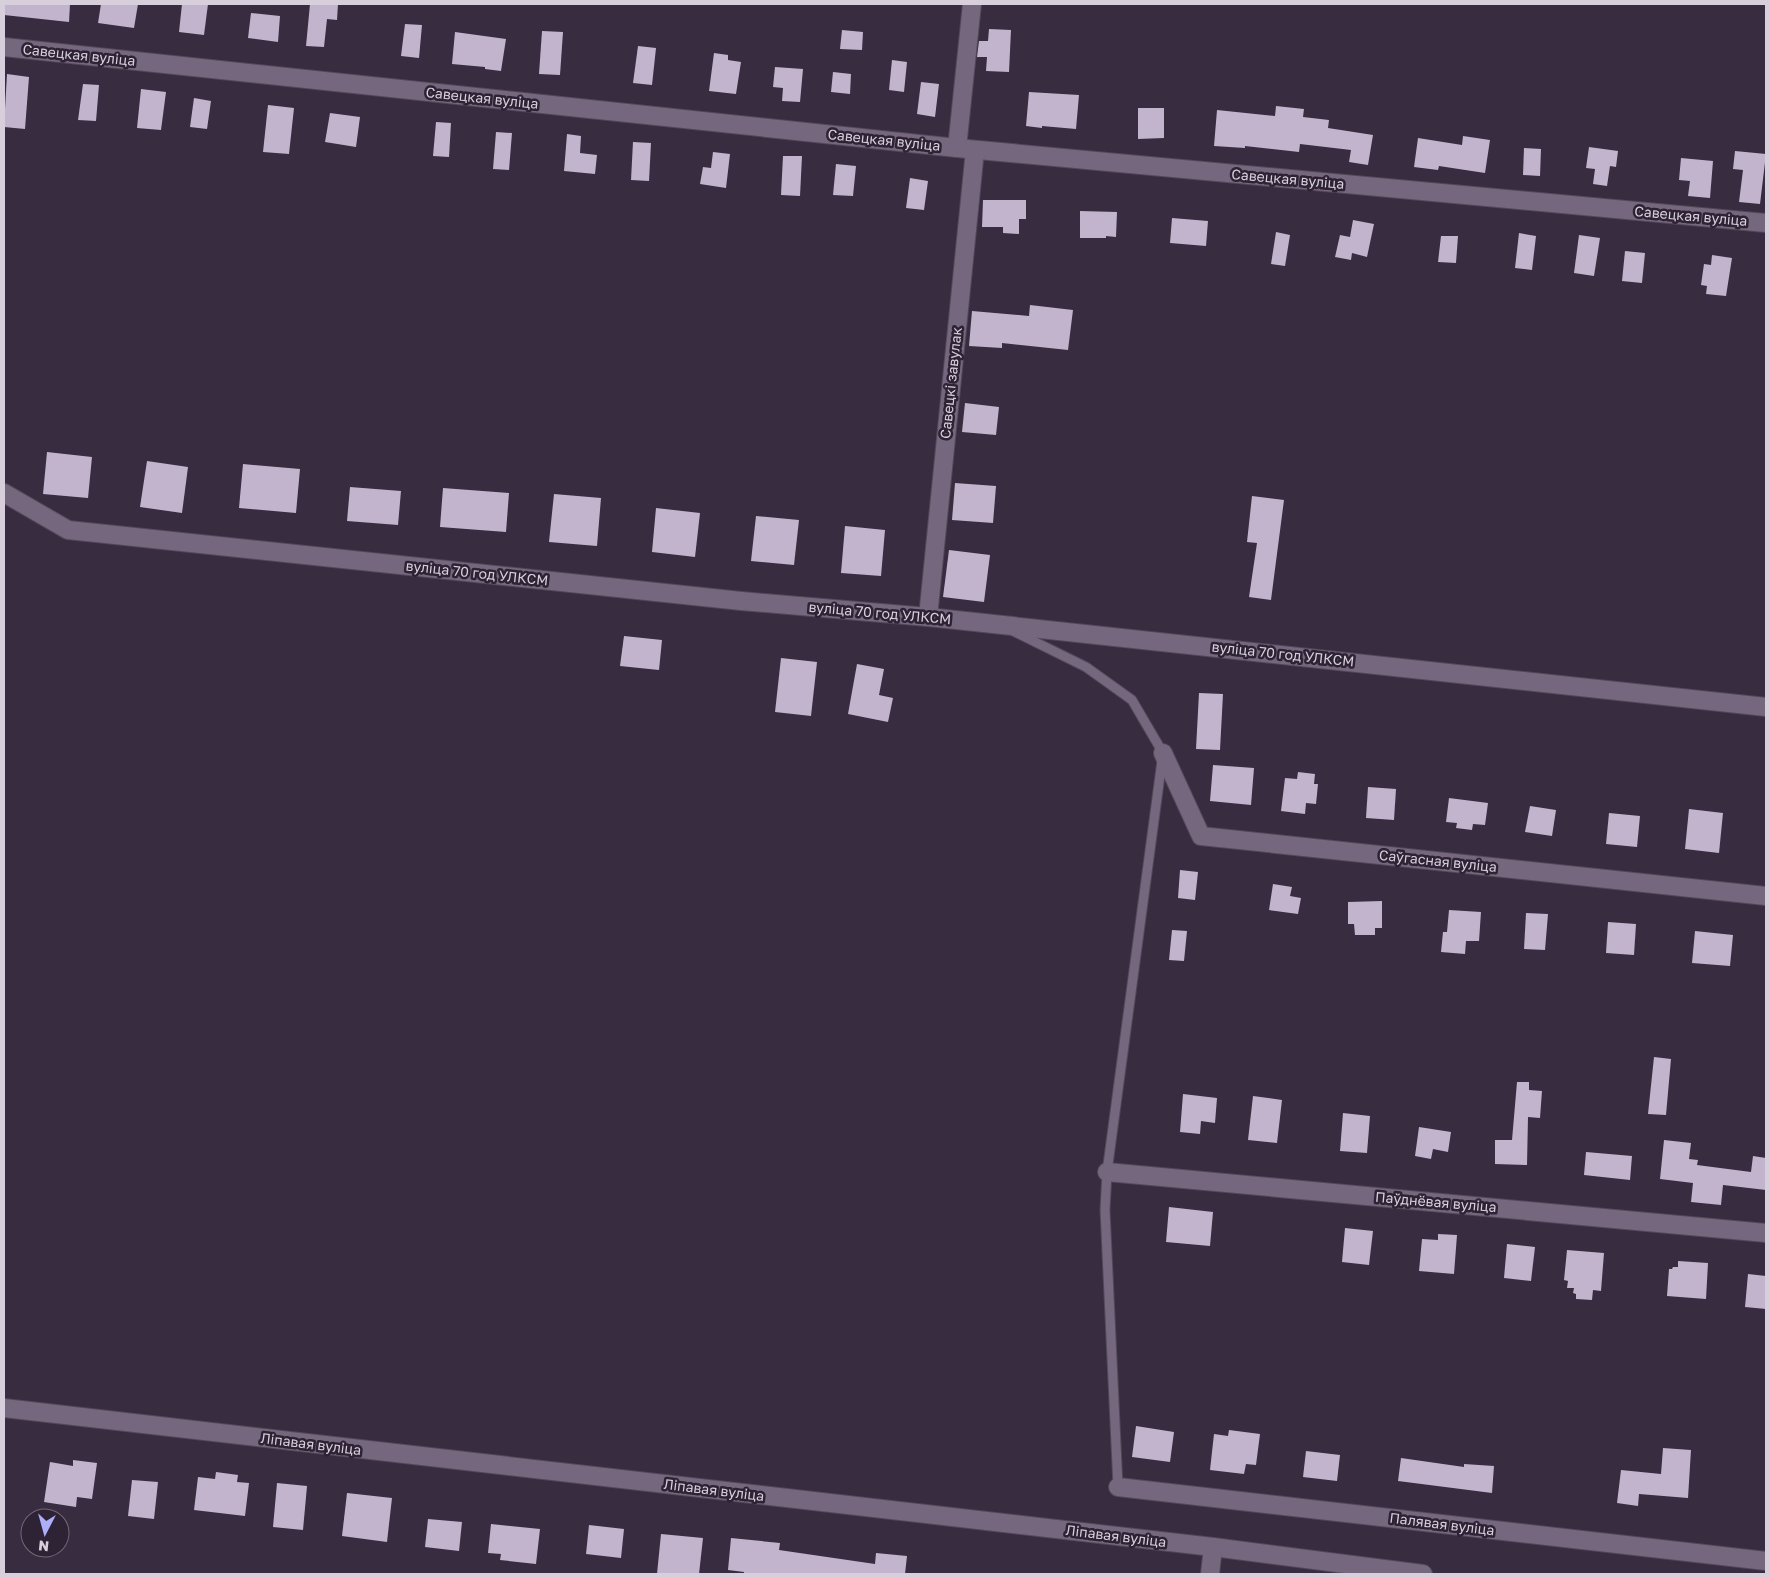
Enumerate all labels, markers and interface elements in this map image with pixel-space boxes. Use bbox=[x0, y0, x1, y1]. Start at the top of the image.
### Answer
street label: Савецкая вуліца bbox=[22, 40, 136, 69]
street label: Савецкая вуліца bbox=[425, 83, 539, 112]
street label: Савецкая вуліца bbox=[827, 125, 941, 154]
street label: Савецкая вуліца bbox=[1231, 165, 1345, 192]
street label: Савецкая вуліца bbox=[1634, 202, 1748, 229]
street label: Савецкі завулак bbox=[936, 326, 965, 440]
street label: вуліца 70 год УЛКСМ bbox=[405, 557, 549, 588]
street label: вуліца 70 год УЛКСМ bbox=[808, 598, 952, 627]
street label: вуліца 70 год УЛКСМ bbox=[1211, 638, 1355, 669]
street label: Саўгасная вуліца bbox=[1378, 846, 1498, 875]
street label: Паўднёвая вуліца bbox=[1375, 1188, 1497, 1215]
street label: Ліпавая вуліца bbox=[260, 1429, 362, 1458]
street label: Ліпавая вуліца bbox=[663, 1475, 765, 1504]
north arrow bbox=[20, 1508, 70, 1558]
street label: Палявая вуліца bbox=[1389, 1509, 1496, 1538]
street label: Ліпавая вуліца bbox=[1065, 1521, 1167, 1550]
text: N bbox=[37, 1537, 50, 1555]

